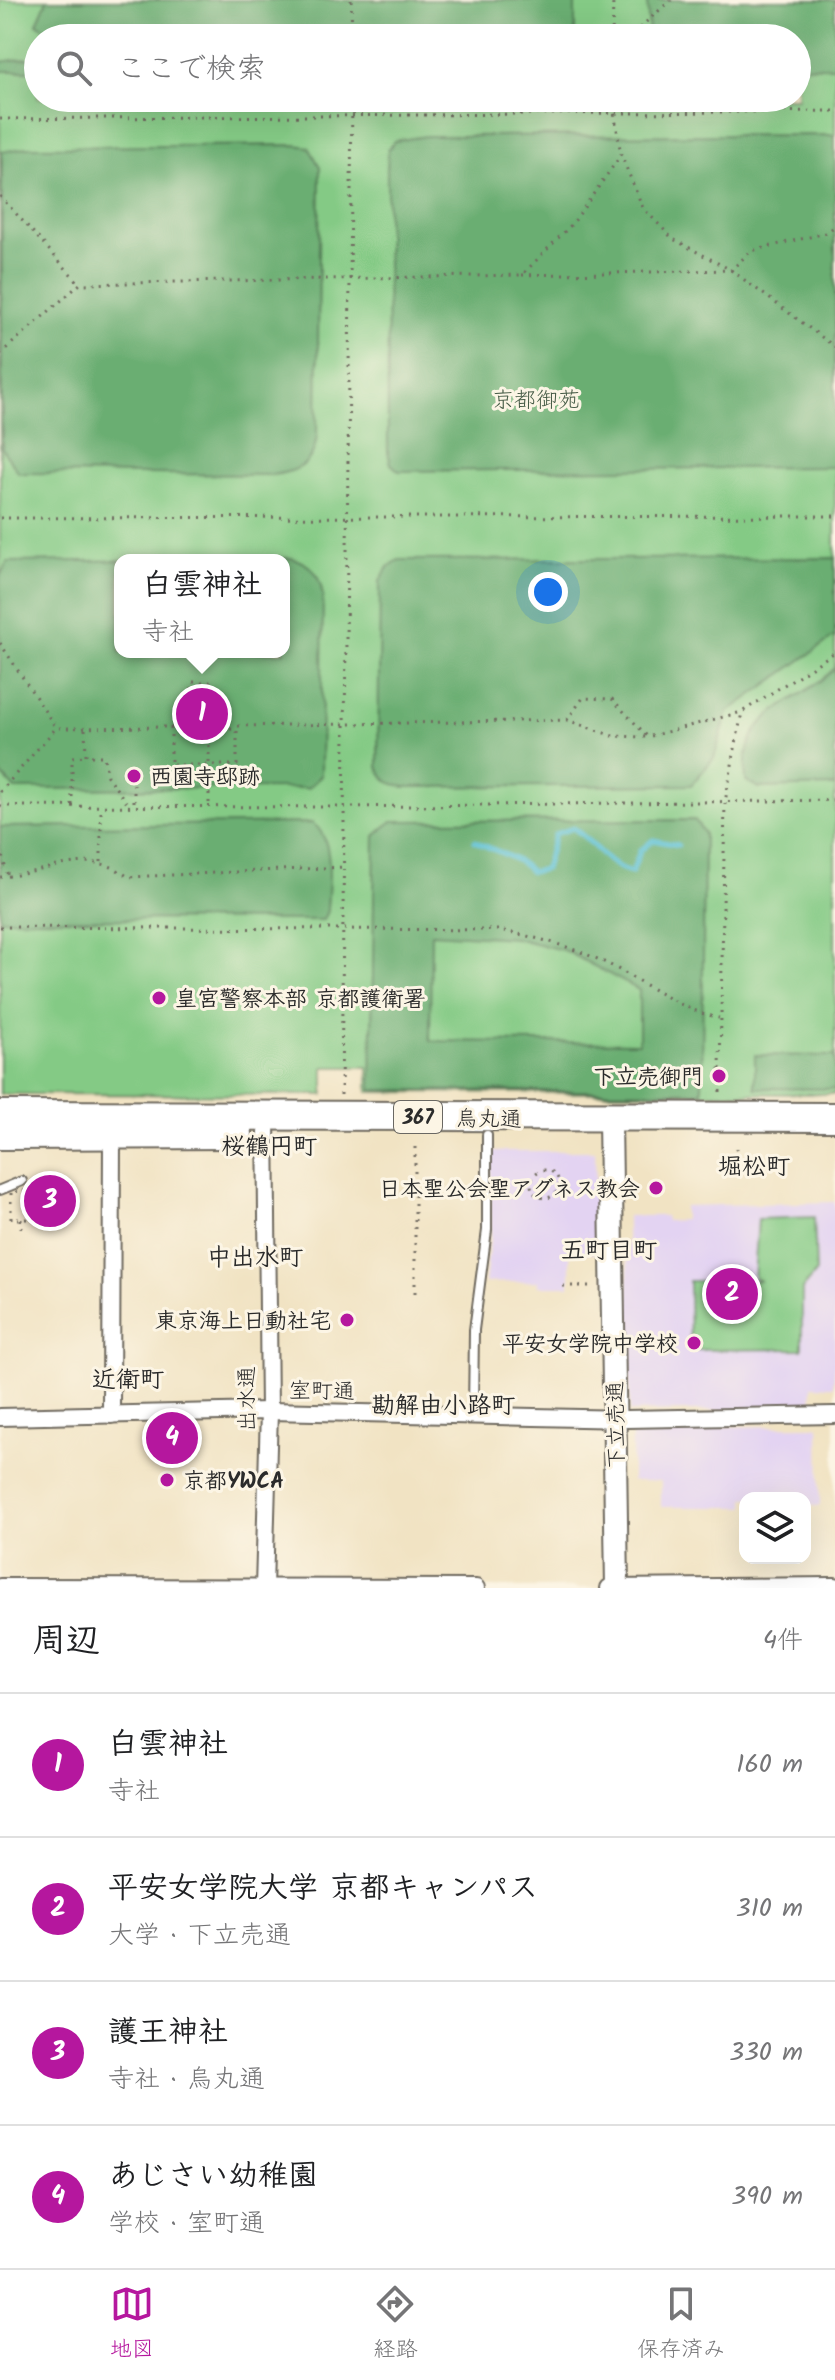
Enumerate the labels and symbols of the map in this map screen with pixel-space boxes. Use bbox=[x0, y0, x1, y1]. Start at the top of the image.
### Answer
park label: 京都御苑 bbox=[492, 384, 580, 419]
your location bbox=[528, 572, 568, 612]
pin: 1 bbox=[176, 684, 228, 744]
place label: 西園寺邸跡 bbox=[150, 761, 260, 796]
marker: 西園寺邸跡 bbox=[125, 767, 143, 785]
place label: 皇宮警察本部 京都護衛署 bbox=[175, 983, 425, 1018]
marker: 皇宮警察本部 京都護衛署 bbox=[150, 989, 168, 1007]
place label: 下立売御門 bbox=[593, 1061, 703, 1096]
marker: 下立売御門 bbox=[710, 1067, 728, 1085]
road number: 367 bbox=[394, 1101, 442, 1133]
street label: 烏丸通 bbox=[456, 1102, 522, 1139]
district label: 桜鶴円町 bbox=[221, 1128, 317, 1167]
district label: 堀松町 bbox=[718, 1148, 790, 1187]
pin: 3 bbox=[24, 1171, 76, 1231]
place label: 日本聖公会聖アグネス教会 bbox=[379, 1173, 640, 1208]
marker: 日本聖公会聖アグネス教会 bbox=[647, 1179, 665, 1197]
district label: 五町目町 bbox=[561, 1232, 657, 1271]
district label: 中出水町 bbox=[207, 1239, 303, 1278]
pin: 2 bbox=[706, 1264, 758, 1324]
place label: 東京海上日動社宅 bbox=[155, 1305, 331, 1340]
marker: 東京海上日動社宅 bbox=[338, 1311, 356, 1329]
place label: 平安女学院中学校 bbox=[502, 1328, 678, 1363]
marker: 平安女学院中学校 bbox=[685, 1334, 703, 1352]
district label: 近衛町 bbox=[92, 1361, 164, 1400]
street label: 出水通 bbox=[231, 1366, 266, 1432]
street label: 室町通 bbox=[289, 1374, 355, 1411]
street label: 下立売通 bbox=[599, 1381, 636, 1469]
district label: 勘解由小路町 bbox=[371, 1387, 515, 1426]
pin: 4 bbox=[146, 1408, 198, 1468]
place label: 京都YWCA bbox=[183, 1465, 284, 1500]
marker: 京都YWCA bbox=[158, 1471, 176, 1489]

